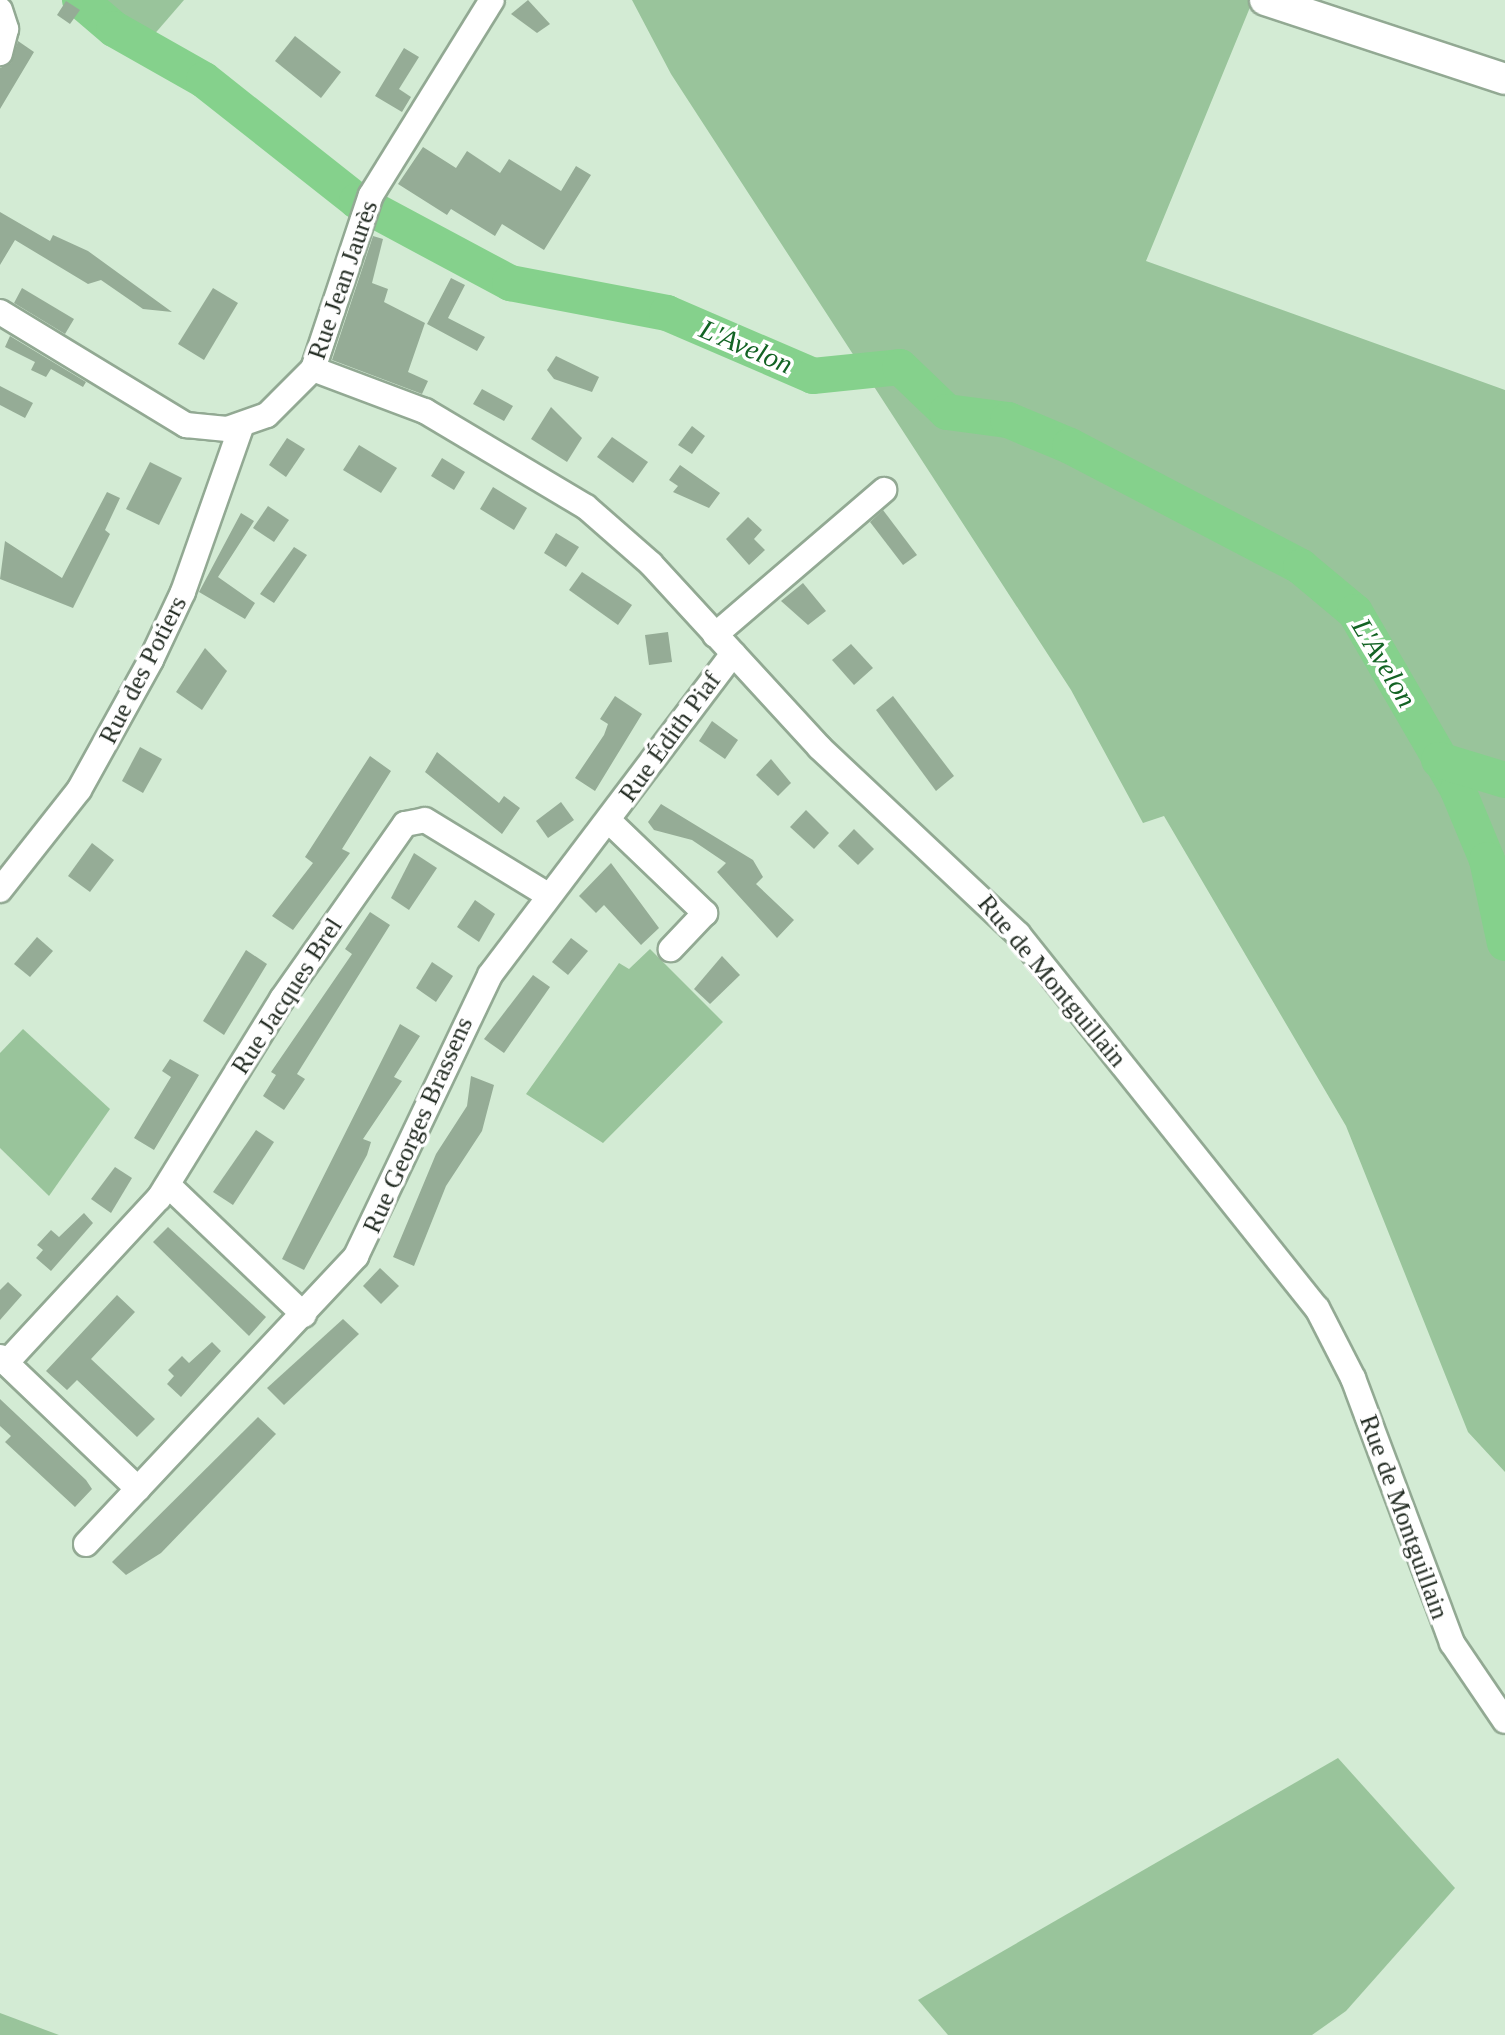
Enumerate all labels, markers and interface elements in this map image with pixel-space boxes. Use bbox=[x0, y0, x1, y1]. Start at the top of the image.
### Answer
street label: Rue Jean Jaurès bbox=[301, 196, 385, 364]
water label: L'Avelon bbox=[694, 312, 798, 382]
street label: Rue des Potiers bbox=[92, 591, 194, 749]
water label: L'Avelon bbox=[1344, 612, 1424, 714]
street label: Rue Édith Piaf bbox=[612, 666, 728, 808]
street label: Rue de Montguillain bbox=[971, 889, 1133, 1073]
street label: Rue Jacques Brel bbox=[225, 912, 349, 1080]
street label: Rue Georges Brassens bbox=[356, 1012, 480, 1238]
street label: Rue de Montguillain bbox=[1353, 1411, 1455, 1623]

